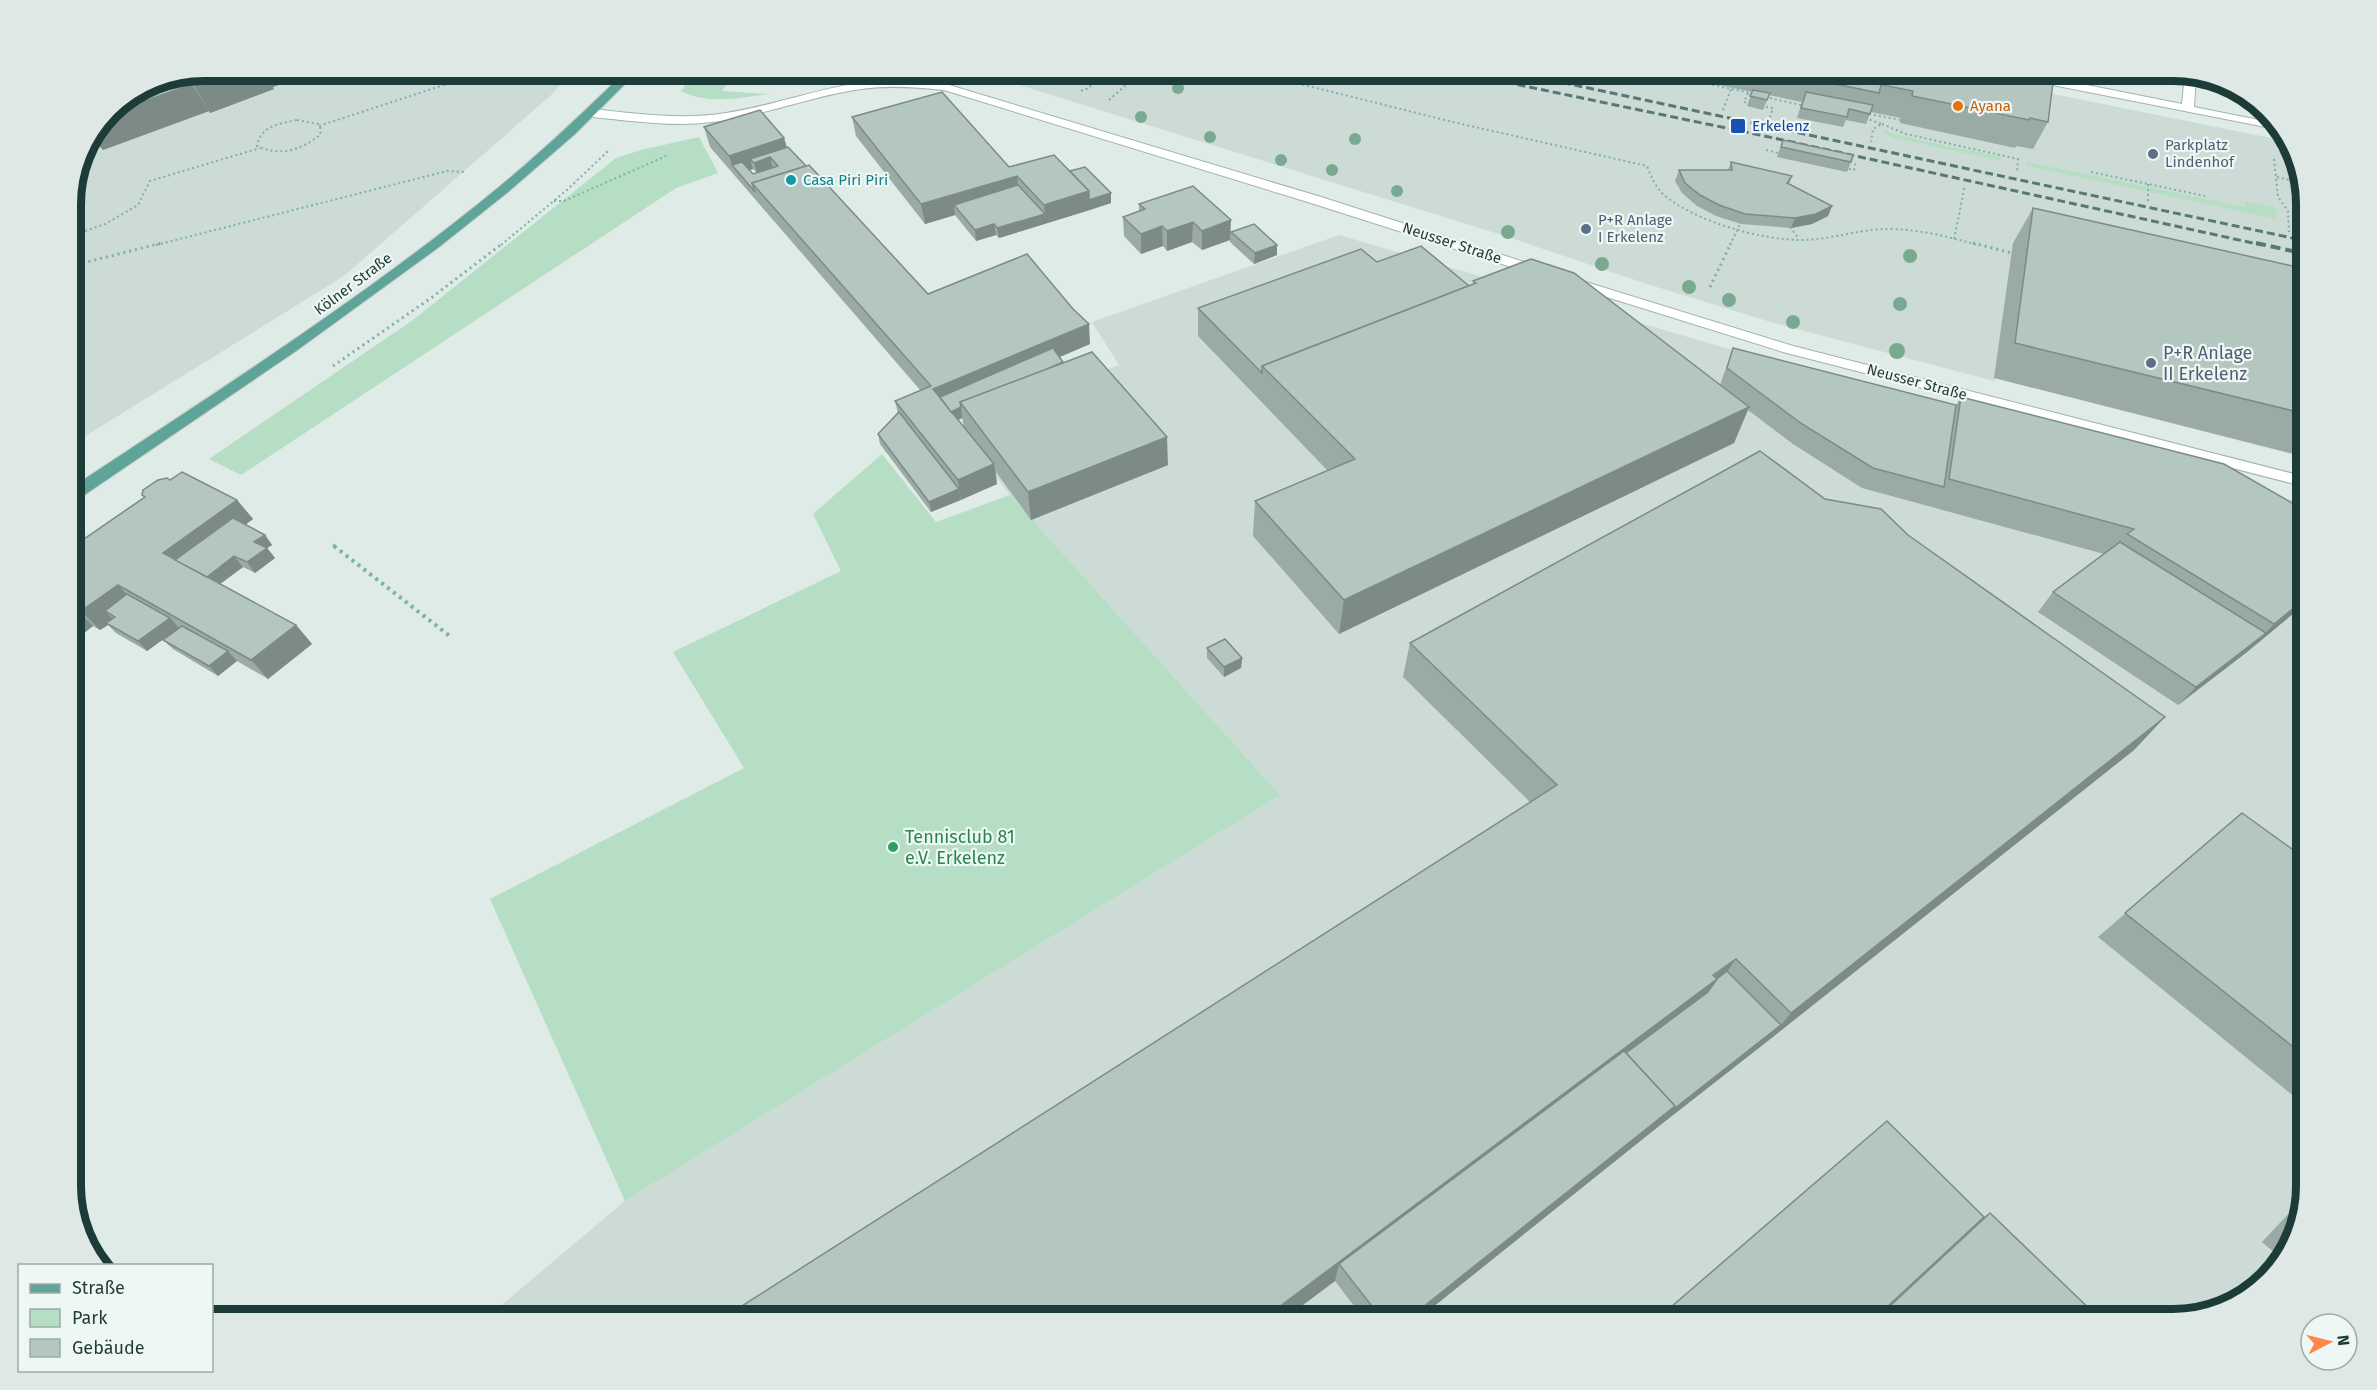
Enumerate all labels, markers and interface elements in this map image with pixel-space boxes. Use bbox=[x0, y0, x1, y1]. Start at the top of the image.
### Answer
place label: Ayana bbox=[1970, 97, 2011, 115]
marker: Ayana bbox=[1951, 99, 1965, 113]
marker: Erkelenz bbox=[1729, 117, 1747, 135]
place label: Erkelenz bbox=[1752, 117, 1810, 135]
place label: Parkplatz Lindenhof bbox=[2165, 136, 2235, 171]
marker: Parkplatz Lindenhof bbox=[2146, 147, 2160, 161]
place label: Casa Piri Piri bbox=[803, 171, 888, 189]
marker: Casa Piri Piri bbox=[784, 173, 798, 187]
place label: P+R Anlage I Erkelenz bbox=[1598, 211, 1672, 246]
street label: Neusser Straße bbox=[1400, 219, 1504, 267]
marker: P+R Anlage I Erkelenz bbox=[1579, 222, 1593, 236]
street label: Kölner Straße bbox=[311, 249, 395, 319]
place label: P+R Anlage II Erkelenz bbox=[2163, 342, 2252, 385]
marker: P+R Anlage II Erkelenz bbox=[2144, 356, 2158, 370]
street label: Neusser Straße bbox=[1865, 360, 1969, 404]
place label: Tennisclub 81 e.V. Erkelenz bbox=[905, 826, 1015, 869]
marker: Tennisclub 81 e.V. Erkelenz bbox=[886, 840, 900, 854]
legend bbox=[18, 1264, 213, 1372]
text: Straße bbox=[72, 1277, 125, 1299]
text: Park bbox=[72, 1307, 108, 1329]
north arrow bbox=[2299, 1312, 2359, 1372]
text: N bbox=[2333, 1334, 2353, 1347]
text: Gebäude bbox=[72, 1337, 145, 1359]

